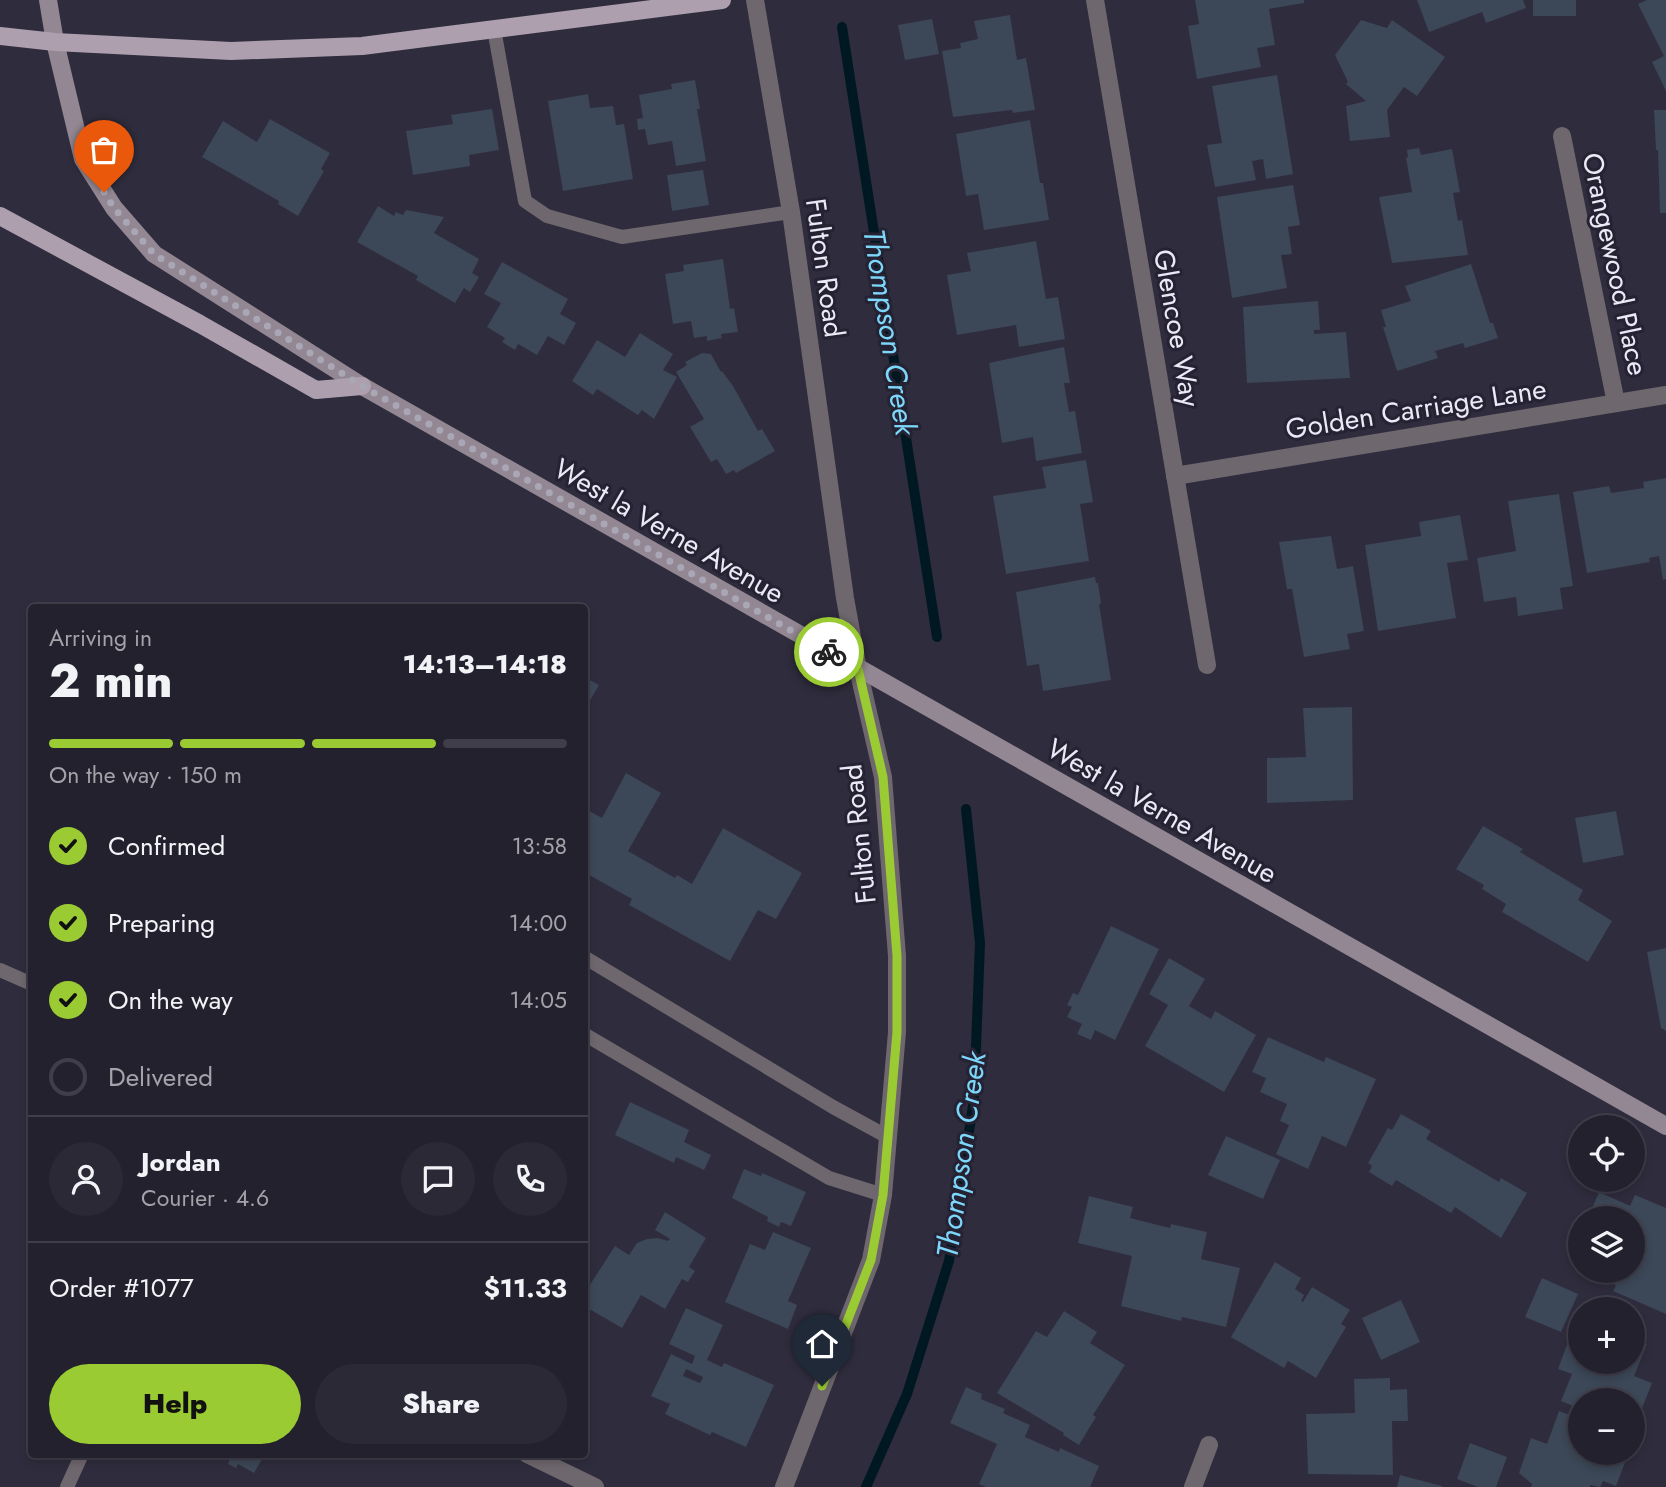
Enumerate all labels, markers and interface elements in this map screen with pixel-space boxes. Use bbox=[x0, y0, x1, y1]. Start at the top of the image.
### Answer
pin bbox=[74, 120, 134, 192]
icon: bag bbox=[85, 131, 123, 169]
street label: Orangewood Place bbox=[1571, 149, 1659, 379]
street label: Fulton Road bbox=[795, 196, 855, 340]
water label: Thompson Creek bbox=[852, 226, 928, 439]
street label: Glencoe Way bbox=[1143, 246, 1211, 411]
street label: Golden Carriage Lane bbox=[1283, 368, 1549, 450]
street label: West la Verne Avenue bbox=[546, 448, 792, 614]
courier bbox=[794, 617, 864, 687]
text: Arriving in bbox=[49, 621, 152, 655]
icon: bike bbox=[810, 633, 848, 671]
text: 14:13–14:18 bbox=[403, 645, 567, 683]
text: 2 min bbox=[49, 648, 173, 714]
street label: West la Verne Avenue bbox=[1039, 728, 1285, 894]
text: On the way · 150 m bbox=[49, 758, 242, 792]
street label: Fulton Road bbox=[831, 762, 887, 906]
icon: check bbox=[49, 827, 87, 865]
text: Confirmed bbox=[108, 827, 225, 865]
text: 13:58 bbox=[512, 829, 567, 863]
icon: check bbox=[49, 904, 87, 942]
text: Preparing bbox=[108, 904, 215, 942]
text: 14:00 bbox=[509, 906, 567, 940]
icon: check bbox=[49, 981, 87, 1019]
text: On the way bbox=[108, 981, 233, 1019]
text: 14:05 bbox=[510, 983, 567, 1017]
water label: Thompson Creek bbox=[925, 1048, 997, 1261]
text: Delivered bbox=[108, 1058, 213, 1096]
map controls bbox=[1568, 1115, 1645, 1465]
button: locate bbox=[1568, 1115, 1645, 1192]
button: person bbox=[49, 1142, 123, 1216]
button: chat bbox=[401, 1142, 475, 1216]
button: phone bbox=[493, 1142, 567, 1216]
text: Jordan bbox=[141, 1143, 221, 1181]
text: Courier · 4.6 bbox=[141, 1181, 269, 1215]
button: layers bbox=[1568, 1206, 1645, 1283]
text: Order #1077 bbox=[49, 1269, 194, 1307]
text: $11.33 bbox=[484, 1269, 567, 1307]
button: + bbox=[1568, 1297, 1645, 1374]
pin bbox=[792, 1314, 852, 1386]
icon: home bbox=[803, 1325, 841, 1363]
button: Help bbox=[49, 1364, 301, 1444]
button: Share bbox=[315, 1364, 567, 1444]
button: − bbox=[1568, 1388, 1645, 1465]

